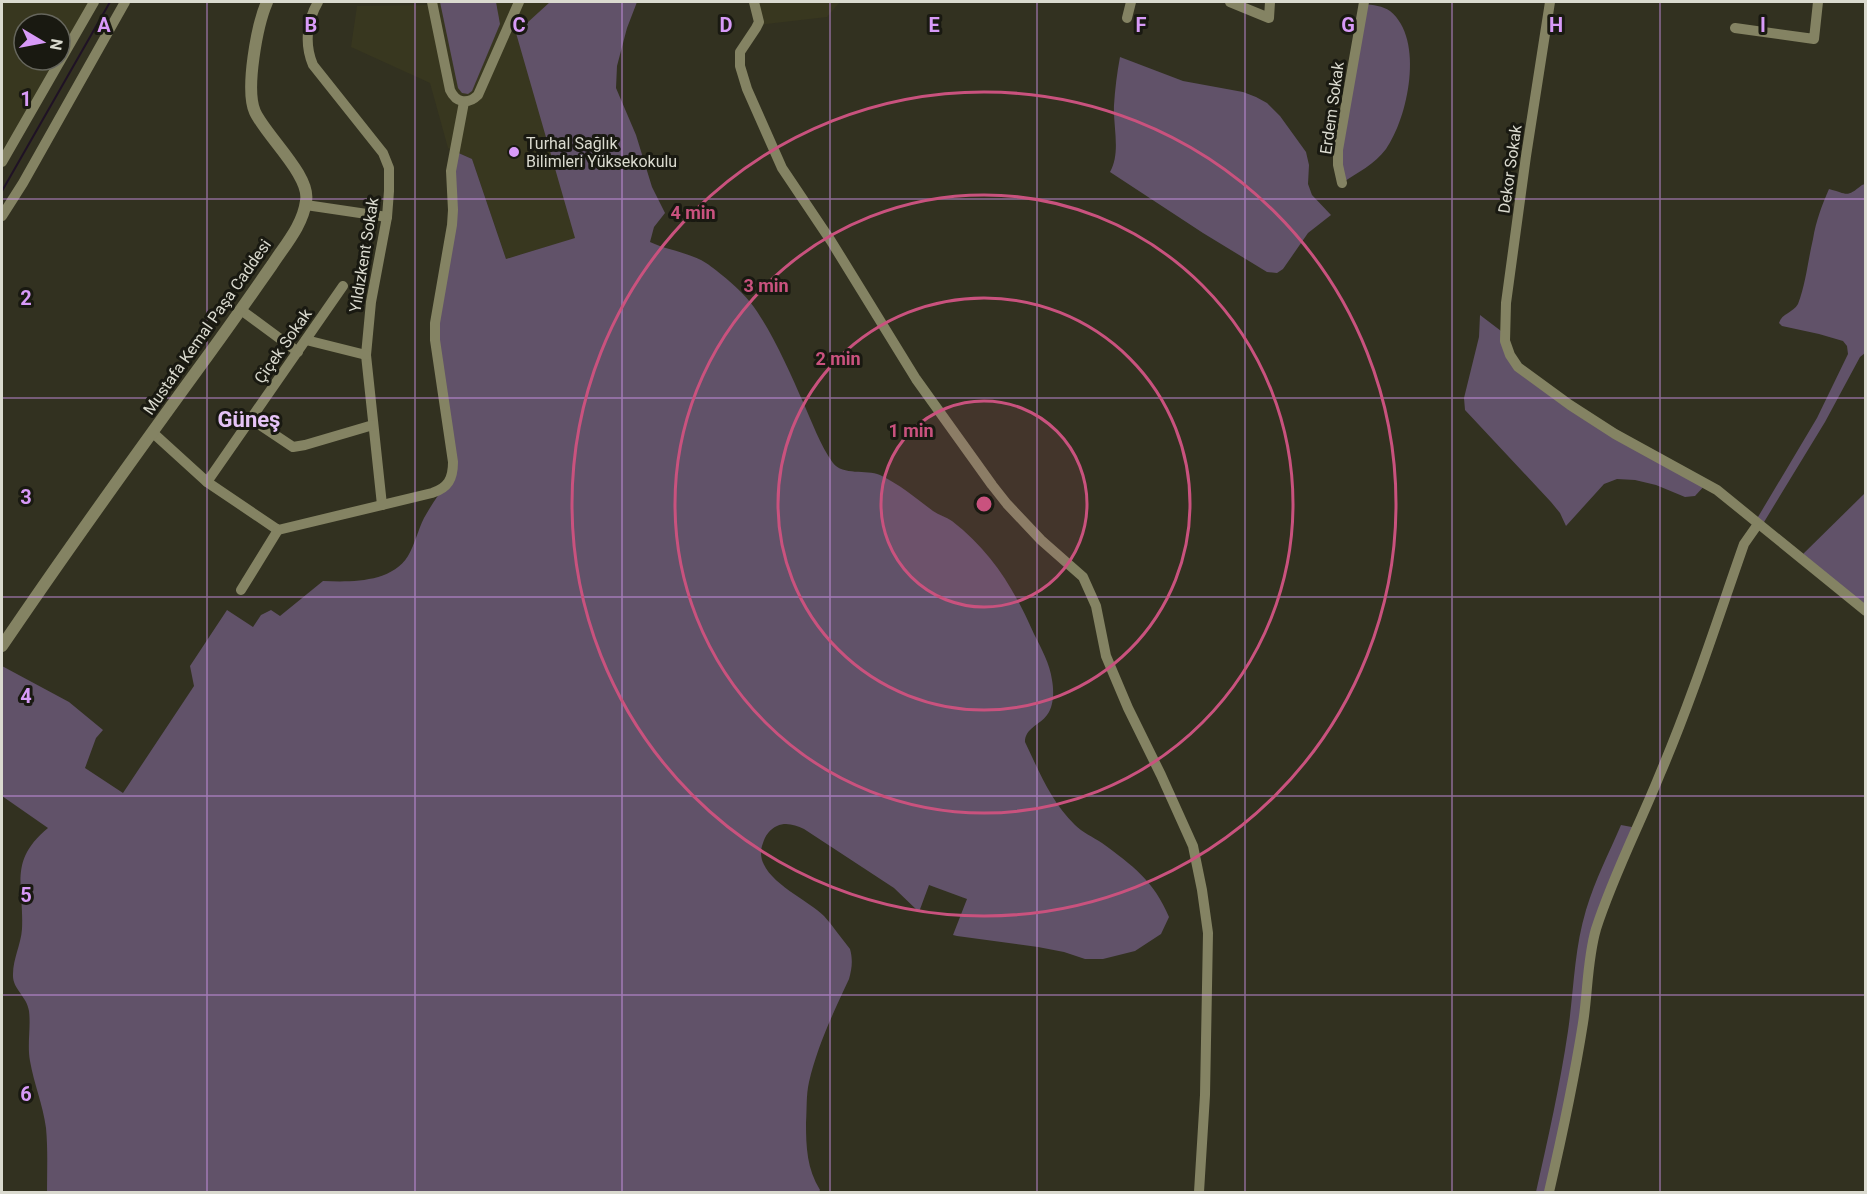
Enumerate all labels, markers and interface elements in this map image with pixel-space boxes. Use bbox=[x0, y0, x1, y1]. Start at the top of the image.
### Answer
north arrow bbox=[12, 12, 72, 72]
text: A bbox=[97, 13, 111, 37]
text: B bbox=[305, 13, 317, 37]
text: C bbox=[512, 13, 526, 37]
text: D bbox=[720, 13, 733, 37]
text: E bbox=[928, 13, 940, 37]
text: F bbox=[1136, 13, 1147, 37]
text: G bbox=[1341, 13, 1355, 37]
text: H bbox=[1549, 13, 1563, 37]
text: I bbox=[1760, 13, 1766, 37]
text: N bbox=[46, 37, 67, 52]
street label: Erdem Sokak bbox=[1316, 60, 1348, 156]
text: 1 bbox=[20, 87, 32, 111]
street label: Dekor Sokak bbox=[1494, 123, 1526, 214]
place label: Turhal Sağlık Bilimleri Yüksekokulu bbox=[526, 134, 677, 171]
marker: Turhal Sağlık Bilimleri Yüksekokulu bbox=[507, 145, 521, 159]
street label: Yıldızkent Sokak bbox=[346, 195, 383, 314]
text: 4 min bbox=[670, 202, 716, 223]
street label: Mustafa Kemal Paşa Caddesi bbox=[139, 236, 275, 418]
text: 3 min bbox=[743, 275, 789, 296]
text: 2 bbox=[20, 286, 32, 310]
street label: Çiçek Sokak bbox=[250, 304, 316, 387]
text: 2 min bbox=[815, 348, 861, 369]
district label: Güneş bbox=[218, 407, 280, 432]
text: 1 min bbox=[888, 420, 934, 441]
text: 3 bbox=[20, 485, 32, 509]
centre of rings bbox=[974, 494, 994, 514]
text: 4 bbox=[20, 684, 32, 708]
text: 5 bbox=[20, 883, 32, 907]
text: 6 bbox=[20, 1082, 32, 1106]

